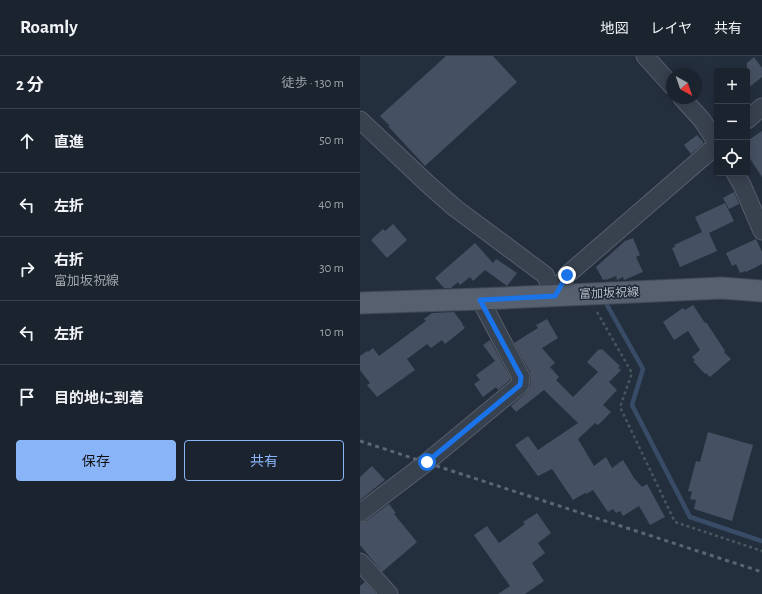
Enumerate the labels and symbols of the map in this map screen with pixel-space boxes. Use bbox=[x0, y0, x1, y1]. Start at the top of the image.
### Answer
north arrow bbox=[666, 68, 702, 104]
route end bbox=[558, 266, 576, 284]
street label: 富加坂祝線 bbox=[579, 285, 639, 300]
route start bbox=[418, 453, 436, 471]

